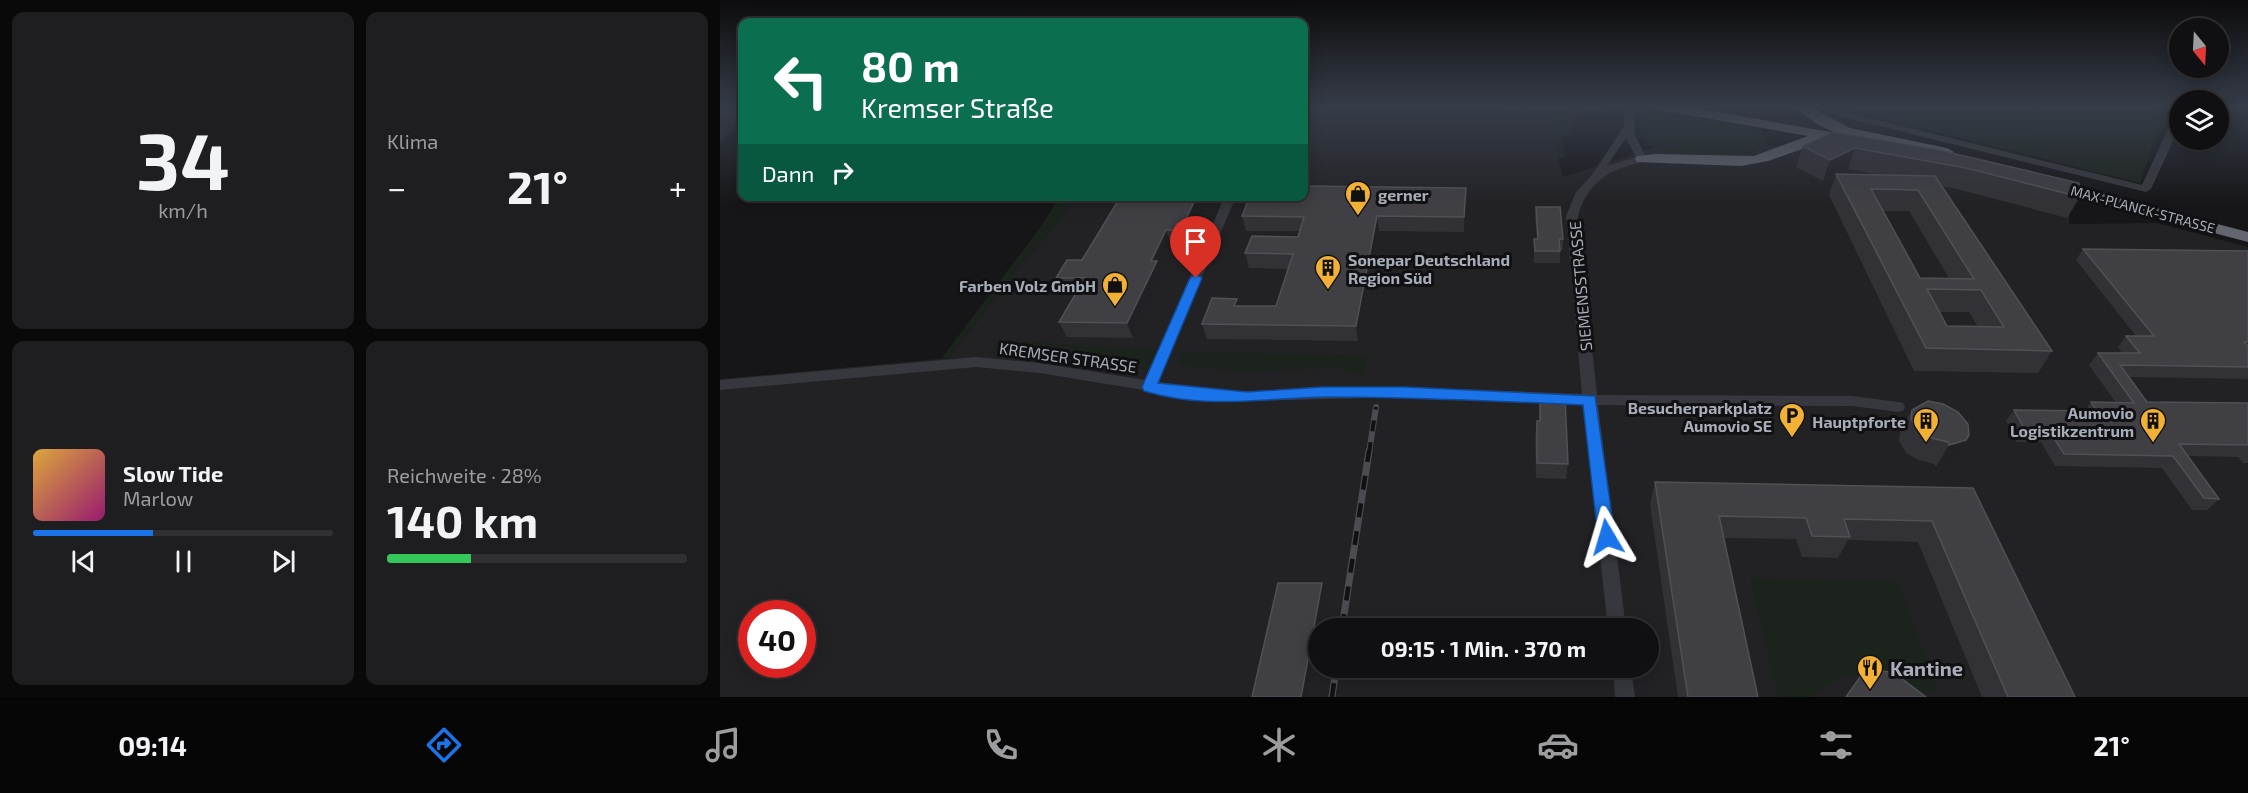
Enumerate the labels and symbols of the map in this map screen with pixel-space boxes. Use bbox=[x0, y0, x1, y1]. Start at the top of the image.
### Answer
north arrow bbox=[2169, 18, 2229, 78]
shop icon: gerner bbox=[1343, 179, 1373, 217]
street label: MAX-PLANCK-STRASSE bbox=[2069, 182, 2217, 236]
place label: gerner bbox=[1378, 185, 1429, 204]
pin bbox=[1170, 216, 1221, 278]
street label: SIEMENSSTRASSE bbox=[1565, 220, 1595, 352]
place label: Sonepar Deutschland Region Süd bbox=[1348, 250, 1510, 287]
building icon: Sonepar Deutschland Region Süd bbox=[1313, 253, 1343, 291]
shop icon: Farben Volz GmbH bbox=[1100, 270, 1130, 308]
place label: Farben Volz GmbH bbox=[959, 276, 1096, 295]
street label: KREMSER STRASSE bbox=[998, 338, 1138, 376]
place label: Besucherparkplatz Aumovio SE bbox=[1628, 398, 1772, 435]
parking icon: Besucherparkplatz Aumovio SE bbox=[1777, 401, 1807, 439]
place label: Aumovio Logistikzentrum bbox=[2010, 403, 2134, 440]
building icon: Hauptpforte bbox=[1911, 406, 1941, 444]
building icon: Aumovio Logistikzentrum bbox=[2138, 406, 2168, 444]
place label: Hauptpforte bbox=[1812, 412, 1906, 431]
position arrow bbox=[1575, 505, 1639, 569]
speed limit sign: 40 bbox=[738, 600, 816, 678]
restaurant icon: Kantine bbox=[1855, 653, 1885, 691]
place label: Kantine bbox=[1890, 656, 1963, 680]

